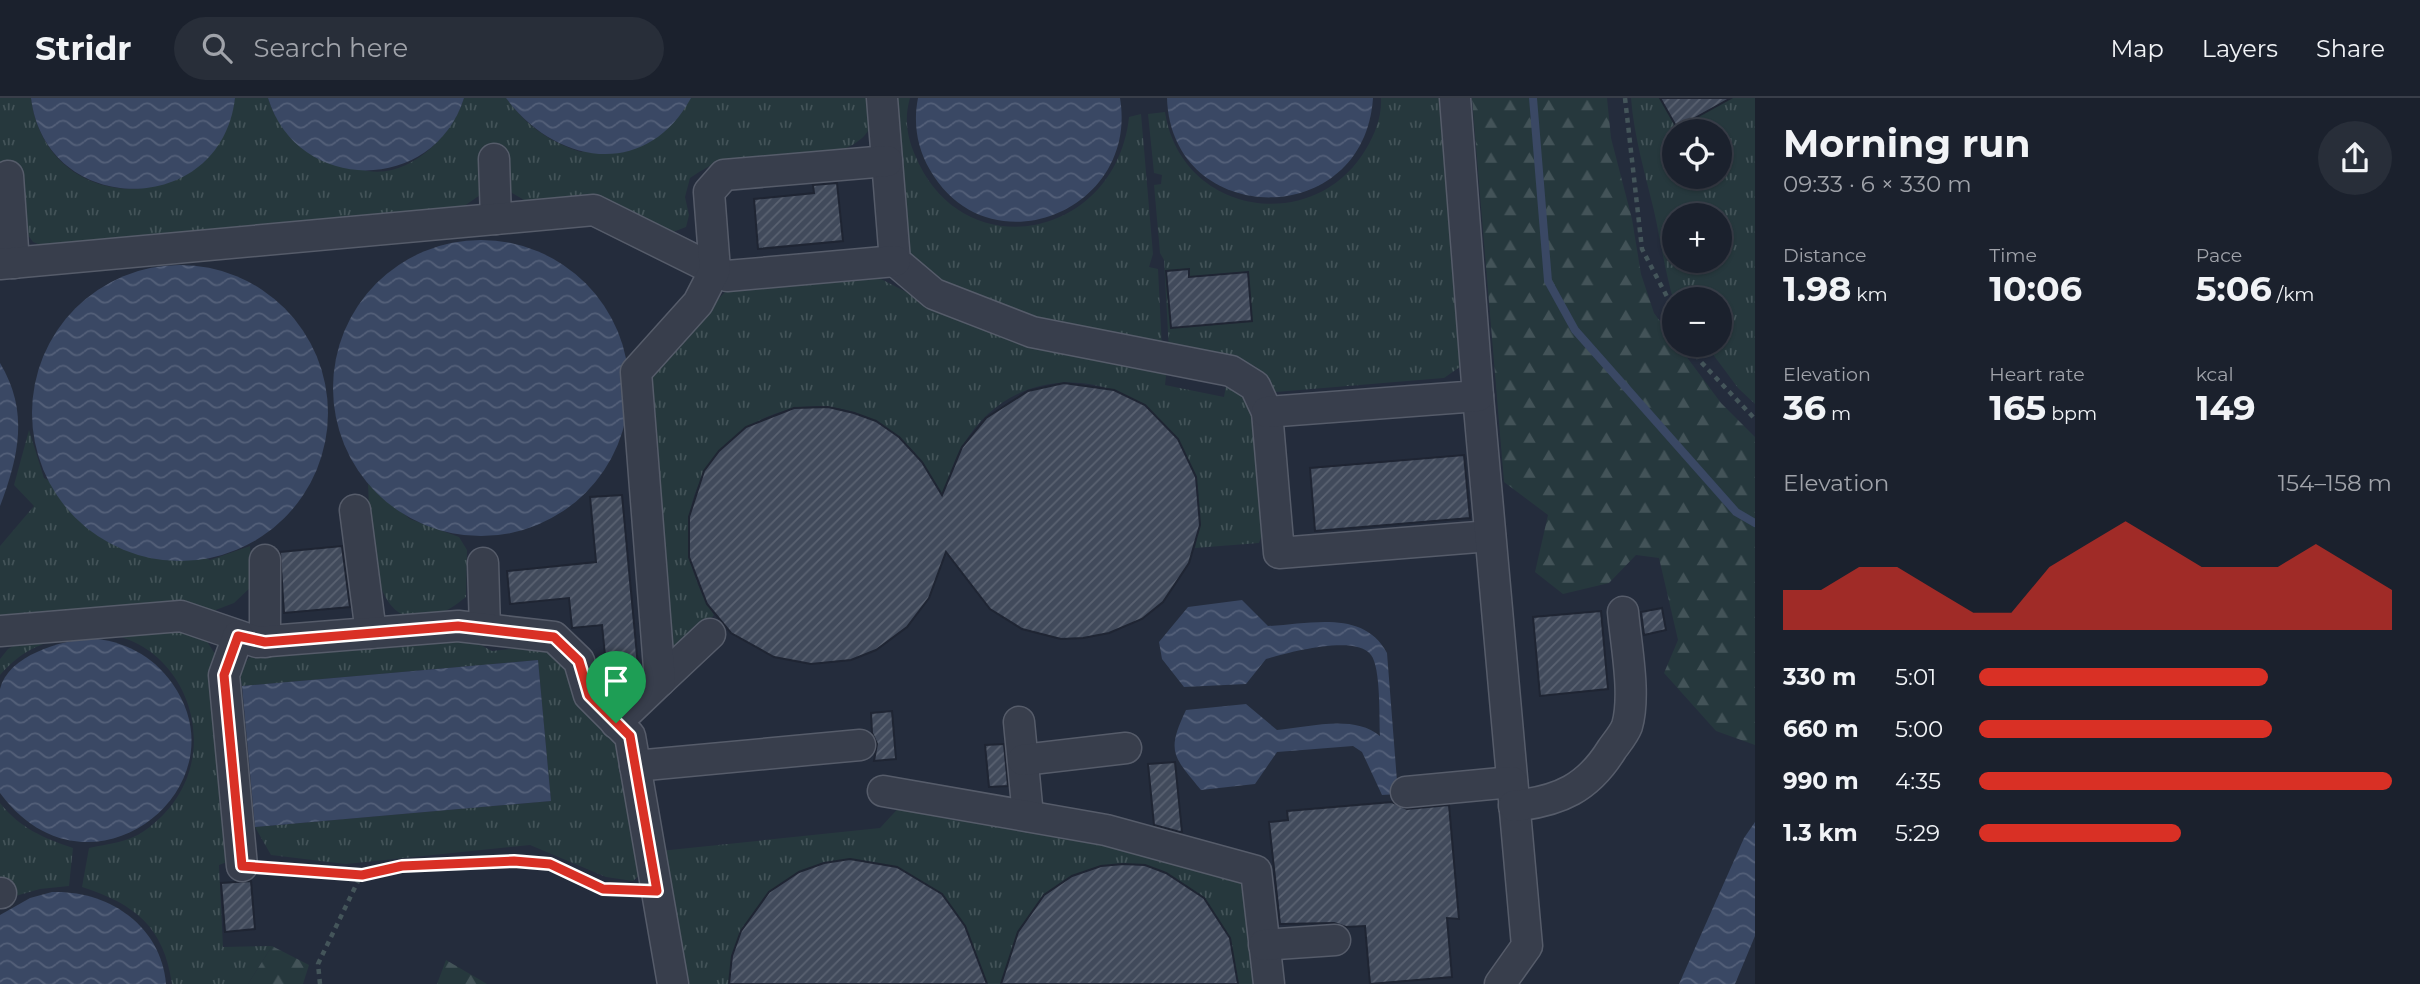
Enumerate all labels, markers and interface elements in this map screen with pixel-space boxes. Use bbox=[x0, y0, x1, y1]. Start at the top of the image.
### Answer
search box bbox=[174, 17, 664, 80]
text: Stridr bbox=[35, 28, 132, 68]
icon: search bbox=[198, 29, 236, 67]
text: Search here bbox=[254, 32, 408, 64]
text: Map bbox=[2110, 34, 2164, 63]
text: Layers bbox=[2202, 34, 2278, 63]
text: Share bbox=[2316, 34, 2385, 63]
map controls bbox=[1662, 119, 1732, 357]
button: locate bbox=[1662, 119, 1732, 189]
text: Morning run bbox=[1783, 120, 2031, 167]
button: share bbox=[2318, 121, 2392, 195]
text: 09:33 · 6 × 330 m bbox=[1783, 170, 1972, 198]
button: + bbox=[1662, 203, 1732, 273]
text: Distance bbox=[1783, 244, 1866, 267]
text: Time bbox=[1989, 244, 2037, 267]
text: Pace bbox=[2196, 244, 2242, 267]
text: 1.98 bbox=[1783, 267, 1851, 310]
text: 10:06 bbox=[1989, 267, 2082, 310]
text: 5:06 bbox=[2196, 267, 2272, 310]
text: km bbox=[1851, 283, 1888, 306]
text: /km bbox=[2272, 283, 2315, 306]
button: − bbox=[1662, 287, 1732, 357]
text: Elevation bbox=[1783, 363, 1871, 386]
text: Heart rate bbox=[1989, 363, 2085, 386]
text: kcal bbox=[2196, 363, 2234, 386]
text: 36 bbox=[1783, 386, 1826, 429]
text: 165 bbox=[1989, 386, 2046, 429]
text: 149 bbox=[2196, 386, 2256, 429]
text: m bbox=[1826, 402, 1851, 425]
text: bpm bbox=[2046, 402, 2097, 425]
text: Elevation bbox=[1783, 469, 1889, 497]
text: 154–158 m bbox=[2278, 469, 2392, 497]
pin bbox=[586, 651, 646, 723]
icon: arrive bbox=[597, 662, 635, 700]
text: 330 m bbox=[1783, 663, 1856, 691]
text: 5:01 bbox=[1895, 663, 1936, 691]
text: 660 m bbox=[1783, 715, 1859, 743]
text: 5:00 bbox=[1895, 715, 1943, 743]
text: 990 m bbox=[1783, 767, 1859, 795]
text: 4:35 bbox=[1895, 767, 1941, 795]
text: 1.3 km bbox=[1783, 819, 1858, 847]
text: 5:29 bbox=[1895, 819, 1940, 847]

